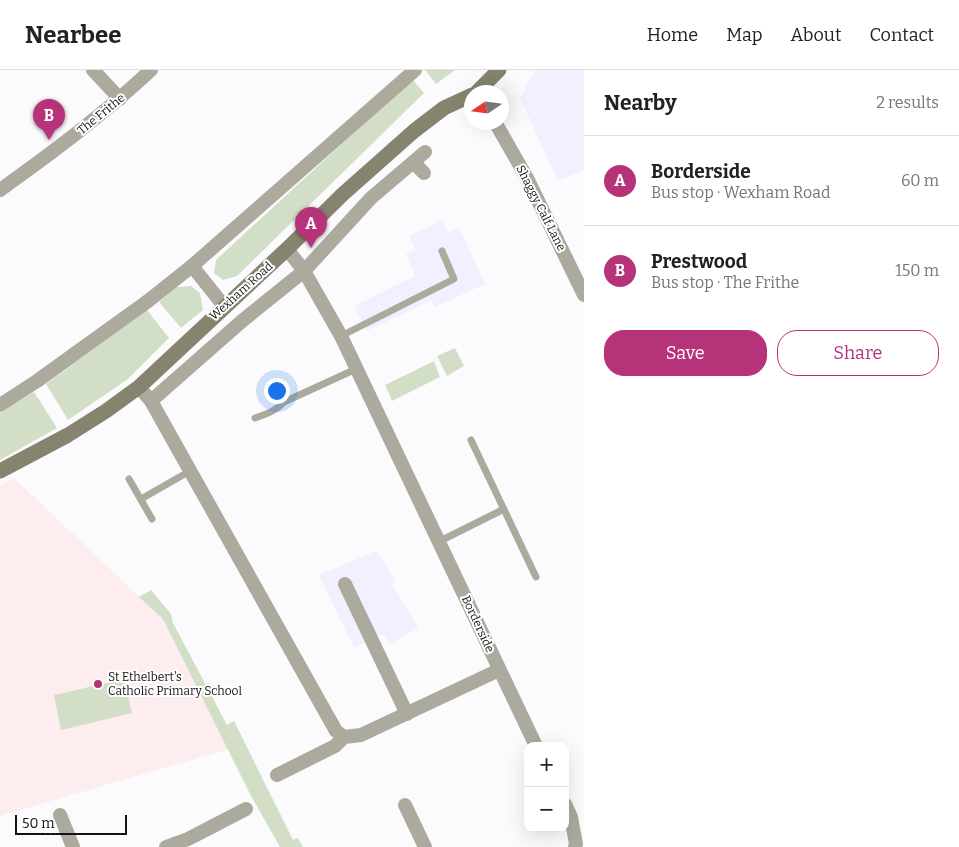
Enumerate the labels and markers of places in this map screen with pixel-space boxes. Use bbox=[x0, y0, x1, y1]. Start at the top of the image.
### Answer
pin: B bbox=[33, 99, 65, 140]
pin: A bbox=[295, 207, 327, 248]
place label: St Ethelbert's Catholic Primary School bbox=[108, 670, 242, 698]
marker: St Ethelbert's Catholic Primary School bbox=[92, 678, 104, 690]

